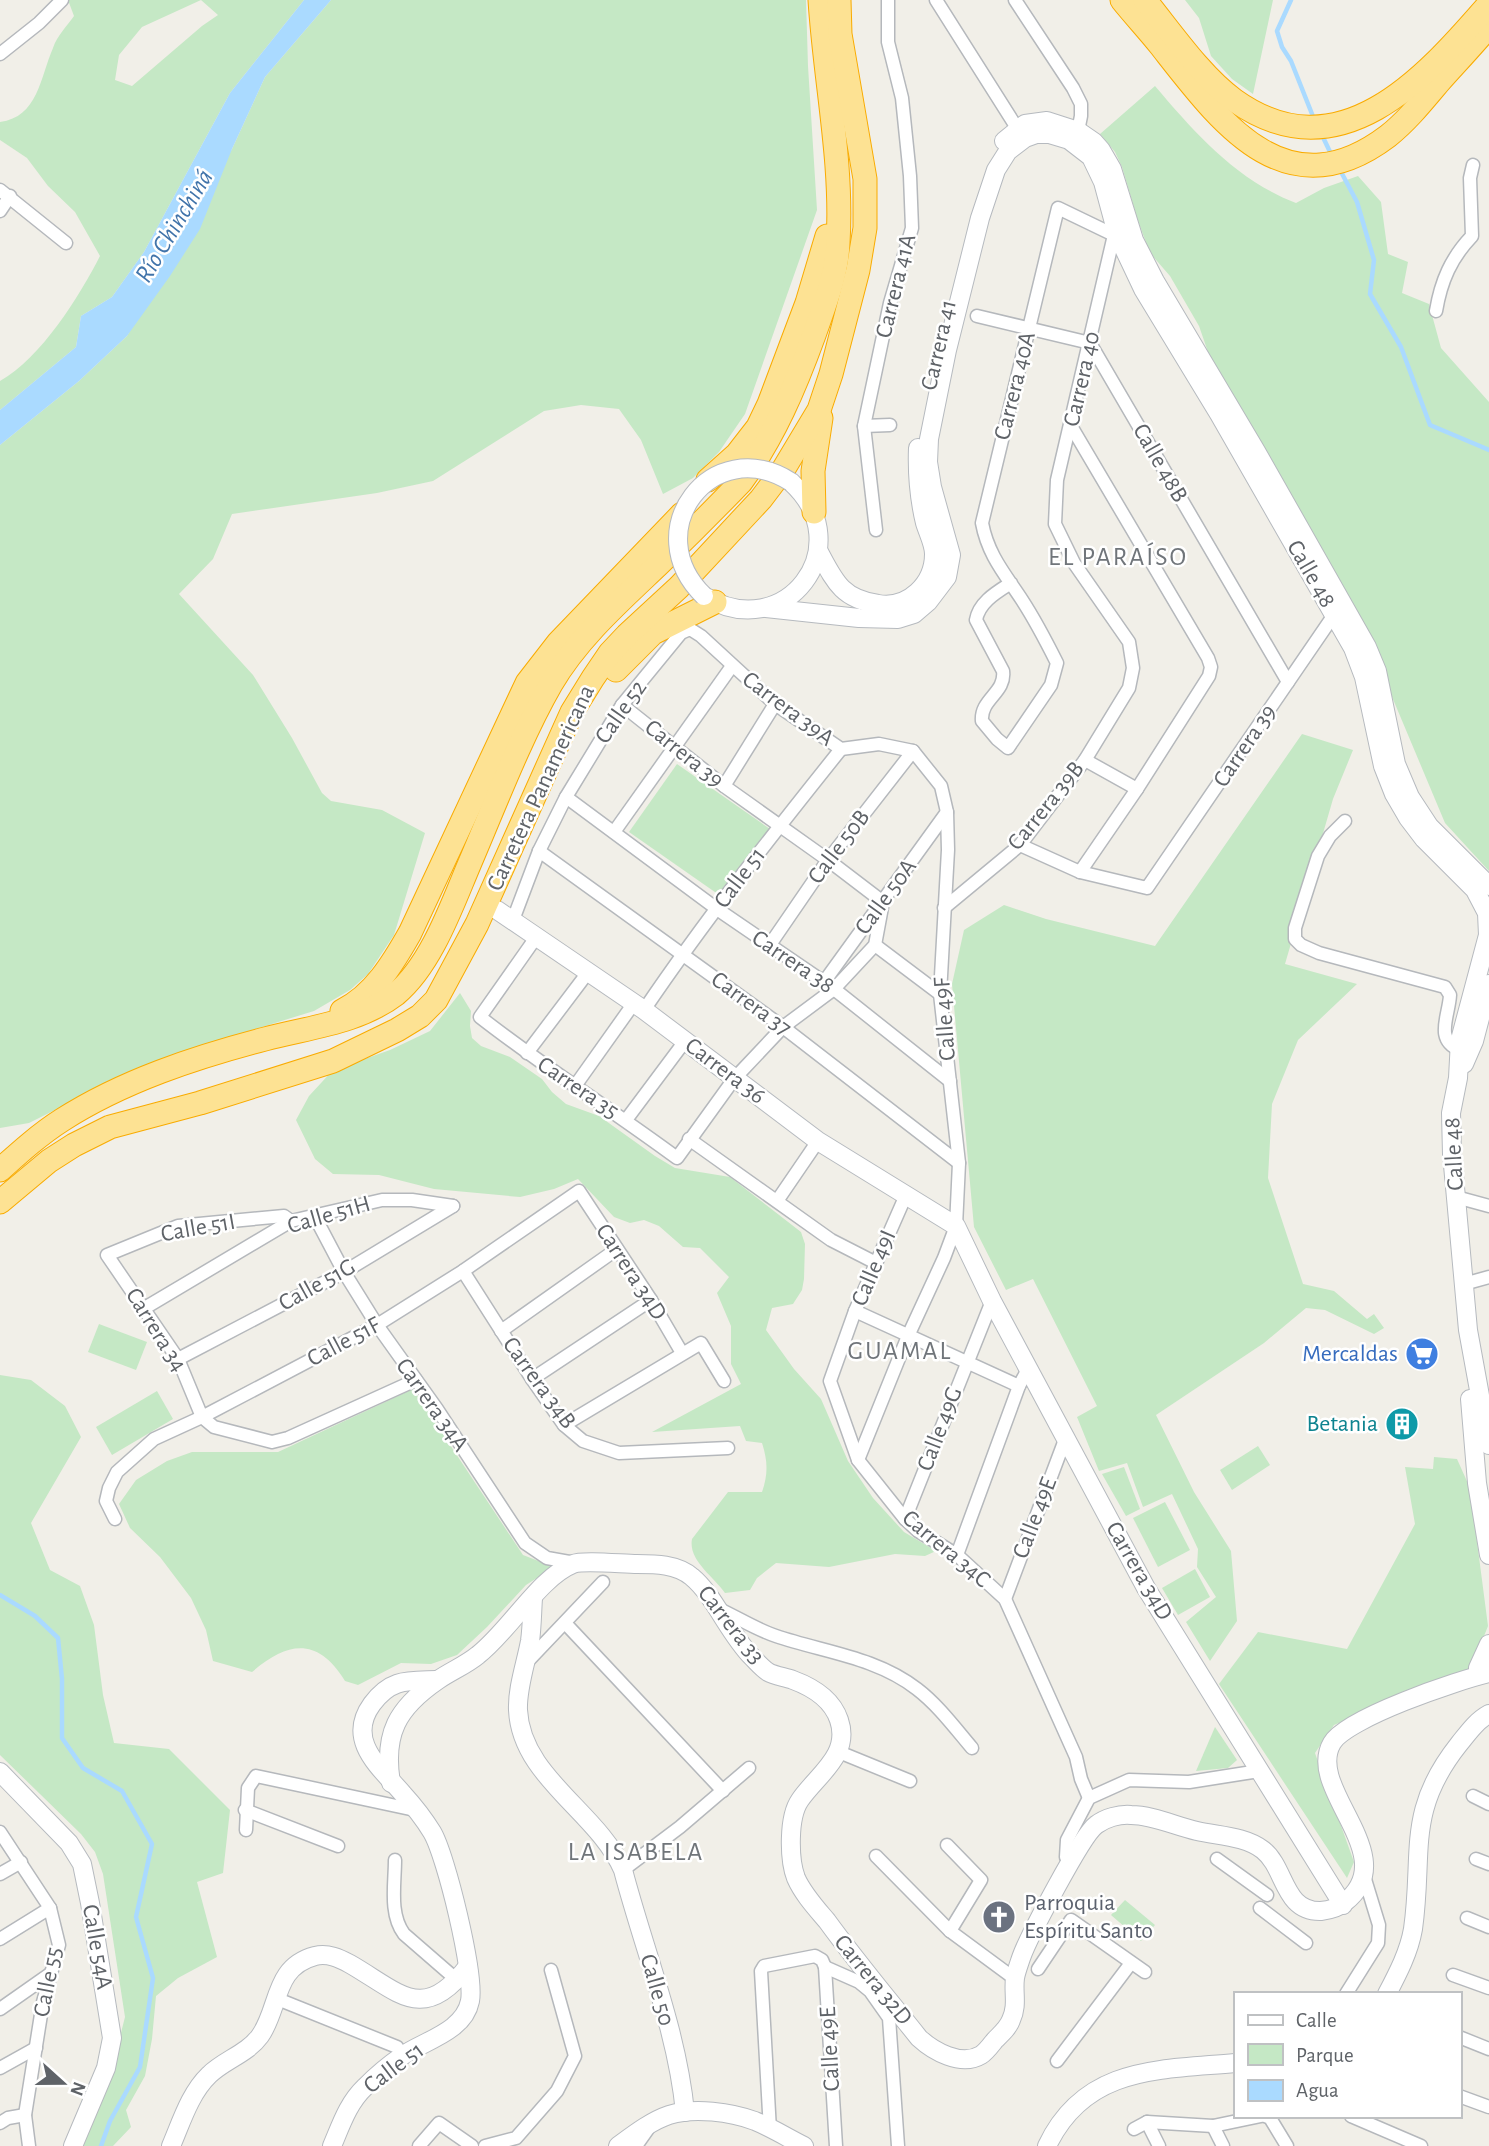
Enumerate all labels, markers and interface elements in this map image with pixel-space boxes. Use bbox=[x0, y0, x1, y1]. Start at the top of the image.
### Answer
water label: Río Chinchiná bbox=[130, 165, 218, 287]
street label: Carrera 41A bbox=[872, 231, 921, 340]
street label: Carrera 41 bbox=[917, 297, 961, 393]
street label: Carrera 40A bbox=[990, 329, 1040, 443]
street label: Carrera 40 bbox=[1059, 329, 1105, 429]
street label: Calle 48B bbox=[1128, 420, 1192, 506]
street label: Calle 48 bbox=[1282, 536, 1340, 612]
district label: EL PARAÍSO bbox=[1048, 542, 1188, 570]
street label: Carrera 39A bbox=[738, 667, 838, 751]
street label: Calle 52 bbox=[591, 676, 651, 748]
street label: Carretera Panamericana bbox=[483, 681, 599, 895]
street label: Carrera 39 bbox=[1209, 700, 1281, 792]
street label: Carrera 39 bbox=[640, 715, 728, 793]
street label: Carrera 39B bbox=[1003, 757, 1089, 855]
street label: Calle 50B bbox=[804, 805, 874, 889]
street label: Calle 51 bbox=[710, 843, 770, 913]
street label: Calle 50A bbox=[851, 855, 921, 939]
street label: Carrera 38 bbox=[747, 926, 839, 998]
street label: Carrera 37 bbox=[707, 967, 795, 1041]
street label: Calle 49F bbox=[930, 976, 960, 1062]
street label: Carrera 36 bbox=[680, 1033, 770, 1109]
street label: Carrera 35 bbox=[533, 1052, 623, 1124]
street label: Calle 48 bbox=[1440, 1117, 1468, 1191]
street label: Calle 51H bbox=[285, 1192, 373, 1238]
street label: Calle 51I bbox=[159, 1210, 237, 1246]
street label: Carrera 34D bbox=[591, 1220, 671, 1324]
street label: Calle 49I bbox=[847, 1227, 901, 1309]
street label: Calle 51G bbox=[275, 1254, 359, 1316]
street label: Carrera 34 bbox=[121, 1284, 191, 1376]
street label: Calle 51F bbox=[303, 1313, 385, 1371]
street label: Carrera 34B bbox=[498, 1333, 580, 1433]
supermarket icon: Mercaldas bbox=[1403, 1335, 1441, 1373]
district label: GUAMAL bbox=[848, 1338, 952, 1364]
place label: Mercaldas bbox=[1302, 1342, 1398, 1366]
street label: Carrera 34A bbox=[391, 1354, 473, 1456]
street label: Calle 49G bbox=[913, 1384, 967, 1474]
building icon: Betania bbox=[1383, 1405, 1421, 1443]
place label: Betania bbox=[1307, 1412, 1378, 1436]
street label: Calle 49E bbox=[1009, 1474, 1062, 1562]
street label: Carrera 34C bbox=[898, 1506, 994, 1592]
street label: Carrera 34D bbox=[1101, 1518, 1177, 1624]
street label: Carrera 33 bbox=[693, 1581, 769, 1669]
district label: LA ISABELA bbox=[568, 1839, 704, 1865]
place label: Parroquia Espíritu Santo bbox=[1024, 1891, 1153, 1943]
church icon: Parroquia Espíritu Santo bbox=[980, 1898, 1018, 1936]
street label: Calle 54A bbox=[78, 1903, 116, 1992]
street label: Carrera 32D bbox=[829, 1930, 917, 2030]
street label: Calle 55 bbox=[29, 1945, 67, 2019]
street label: Calle 50 bbox=[635, 1952, 679, 2028]
legend bbox=[1234, 1992, 1461, 2118]
street label: Calle 49E bbox=[816, 2006, 844, 2092]
text: Calle bbox=[1296, 2010, 1337, 2031]
street label: Calle 51 bbox=[359, 2038, 429, 2098]
text: Parque bbox=[1296, 2045, 1354, 2066]
north arrow bbox=[28, 2048, 98, 2118]
text: N bbox=[66, 2079, 89, 2098]
text: Agua bbox=[1296, 2080, 1339, 2101]

